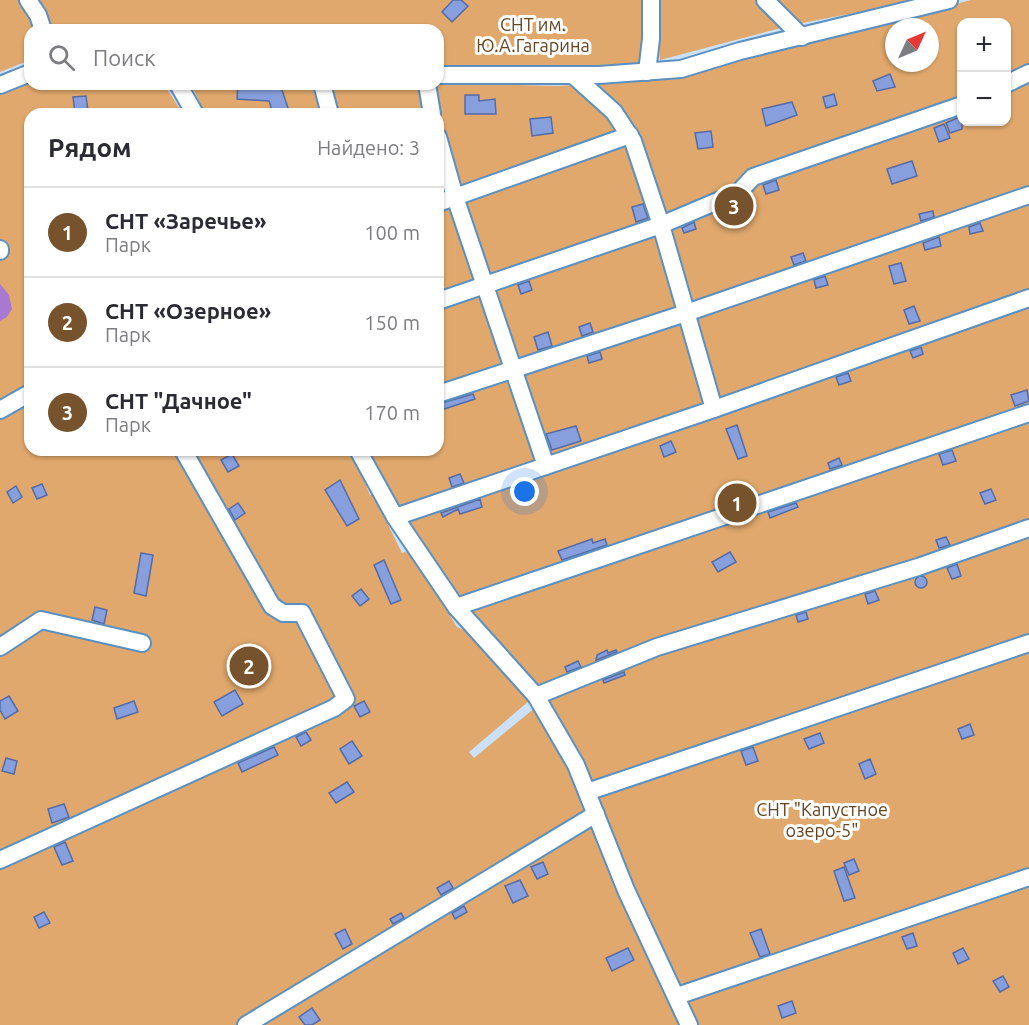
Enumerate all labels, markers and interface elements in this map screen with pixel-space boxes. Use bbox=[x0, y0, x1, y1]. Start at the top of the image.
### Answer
park label: СНТ им. Ю.А.Гагарина bbox=[476, 14, 590, 55]
north arrow bbox=[885, 18, 939, 72]
map controls bbox=[957, 18, 1011, 126]
button: + bbox=[957, 18, 1011, 72]
search box bbox=[24, 24, 444, 90]
icon: search bbox=[45, 41, 78, 74]
text: Поиск bbox=[93, 45, 156, 70]
button: − bbox=[957, 72, 1011, 126]
text: Рядом bbox=[48, 133, 132, 162]
text: Найдено: 3 bbox=[317, 136, 420, 159]
pin: 3 bbox=[714, 184, 754, 228]
text: СНТ «Заречье» bbox=[105, 208, 266, 233]
text: 1 bbox=[62, 221, 73, 244]
text: 100 m bbox=[364, 221, 420, 244]
text: Парк bbox=[105, 233, 151, 256]
text: СНТ «Озерное» bbox=[105, 298, 271, 323]
text: 2 bbox=[62, 311, 73, 334]
text: 150 m bbox=[364, 311, 420, 334]
text: Парк bbox=[105, 323, 151, 346]
text: СНТ "Дачное" bbox=[105, 388, 252, 413]
text: 3 bbox=[62, 401, 73, 424]
text: 170 m bbox=[364, 401, 420, 424]
text: Парк bbox=[105, 413, 151, 436]
your location bbox=[510, 477, 539, 506]
pin: 1 bbox=[718, 480, 756, 526]
pin: 2 bbox=[230, 644, 268, 688]
park label: СНТ "Капустное озеро-5" bbox=[756, 799, 888, 840]

